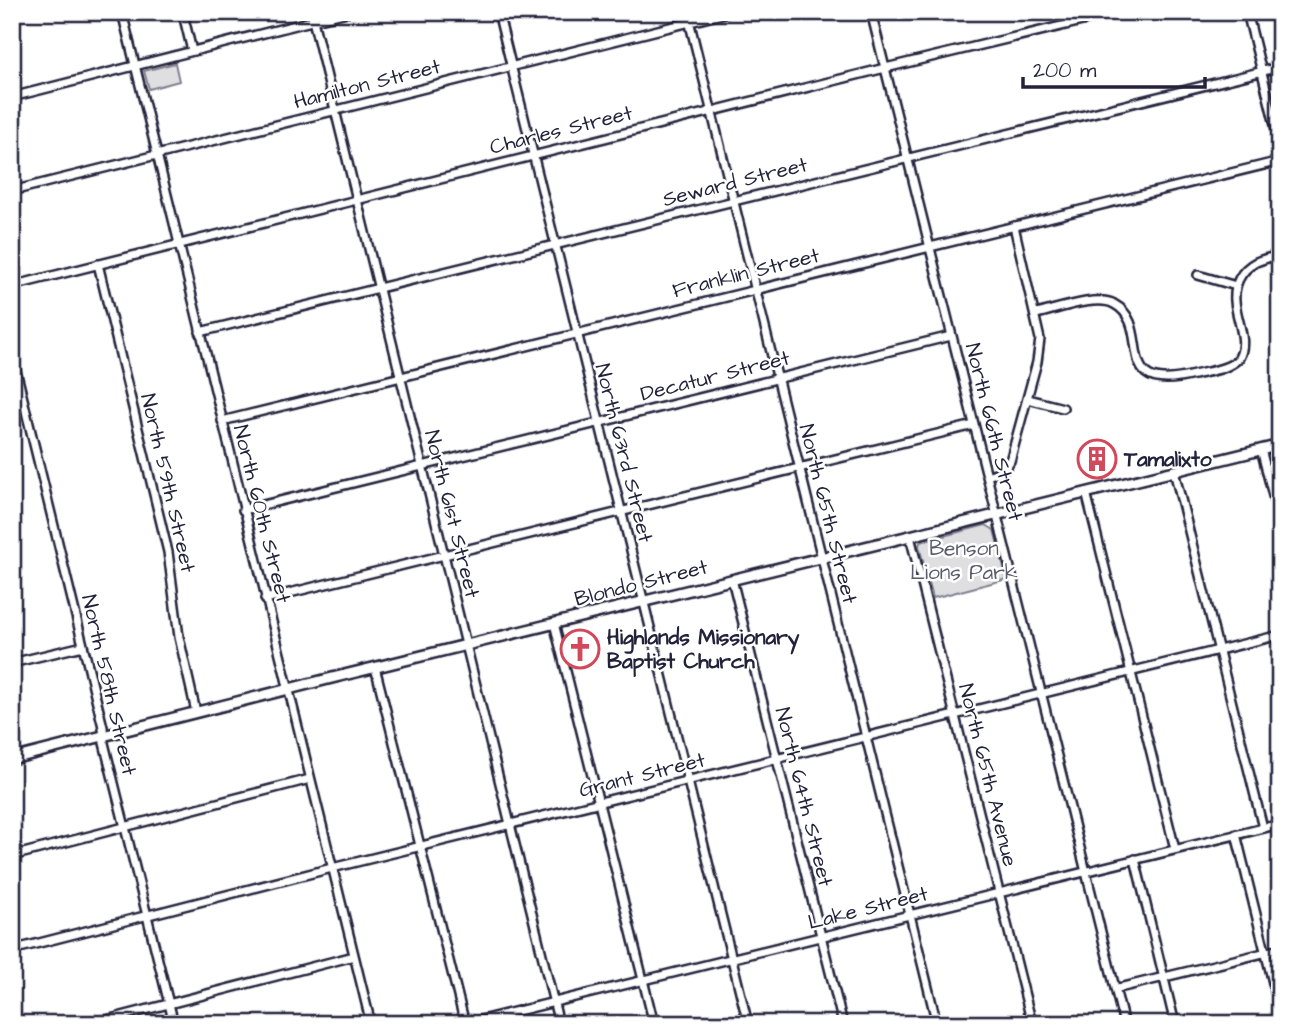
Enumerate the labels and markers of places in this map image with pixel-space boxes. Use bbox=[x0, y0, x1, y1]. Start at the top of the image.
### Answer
building icon: Tamalixto bbox=[1076, 438, 1118, 480]
place label: Tamalixto bbox=[1123, 445, 1212, 474]
place label: Highlands Missionary Baptist Church bbox=[607, 623, 800, 677]
church icon: Highlands Missionary Baptist Church bbox=[559, 628, 601, 670]

